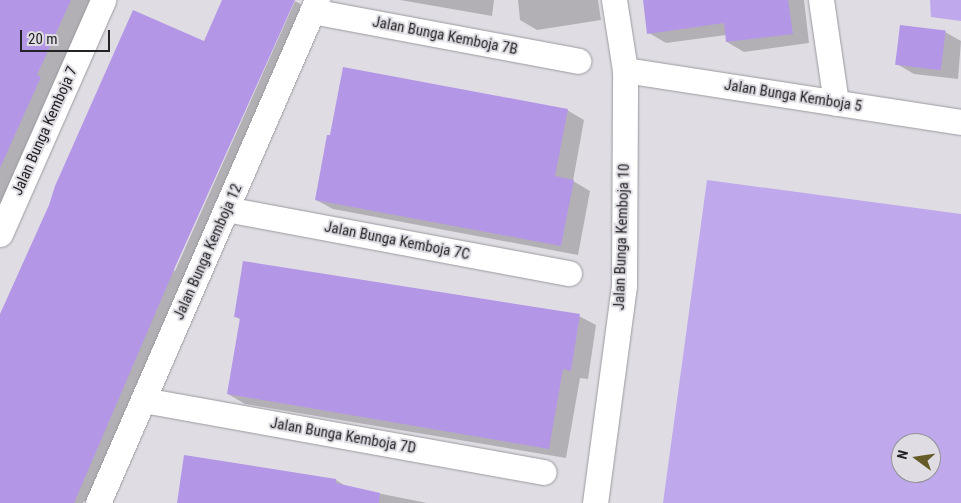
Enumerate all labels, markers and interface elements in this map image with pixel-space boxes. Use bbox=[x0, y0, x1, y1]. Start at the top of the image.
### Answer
street label: Jalan Bunga Kemboja 7B bbox=[371, 13, 519, 59]
scale bar bbox=[22, 20, 112, 52]
text: 20 m bbox=[28, 30, 58, 48]
street label: Jalan Bunga Kemboja 7 bbox=[8, 64, 82, 198]
street label: Jalan Bunga Kemboja 5 bbox=[723, 76, 863, 116]
street label: Jalan Bunga Kemboja 10 bbox=[610, 163, 634, 311]
street label: Jalan Bunga Kemboja 12 bbox=[170, 181, 246, 323]
street label: Jalan Bunga Kemboja 7C bbox=[323, 218, 471, 264]
street label: Jalan Bunga Kemboja 7D bbox=[269, 414, 417, 458]
north arrow bbox=[891, 433, 941, 483]
text: N bbox=[894, 449, 911, 461]

